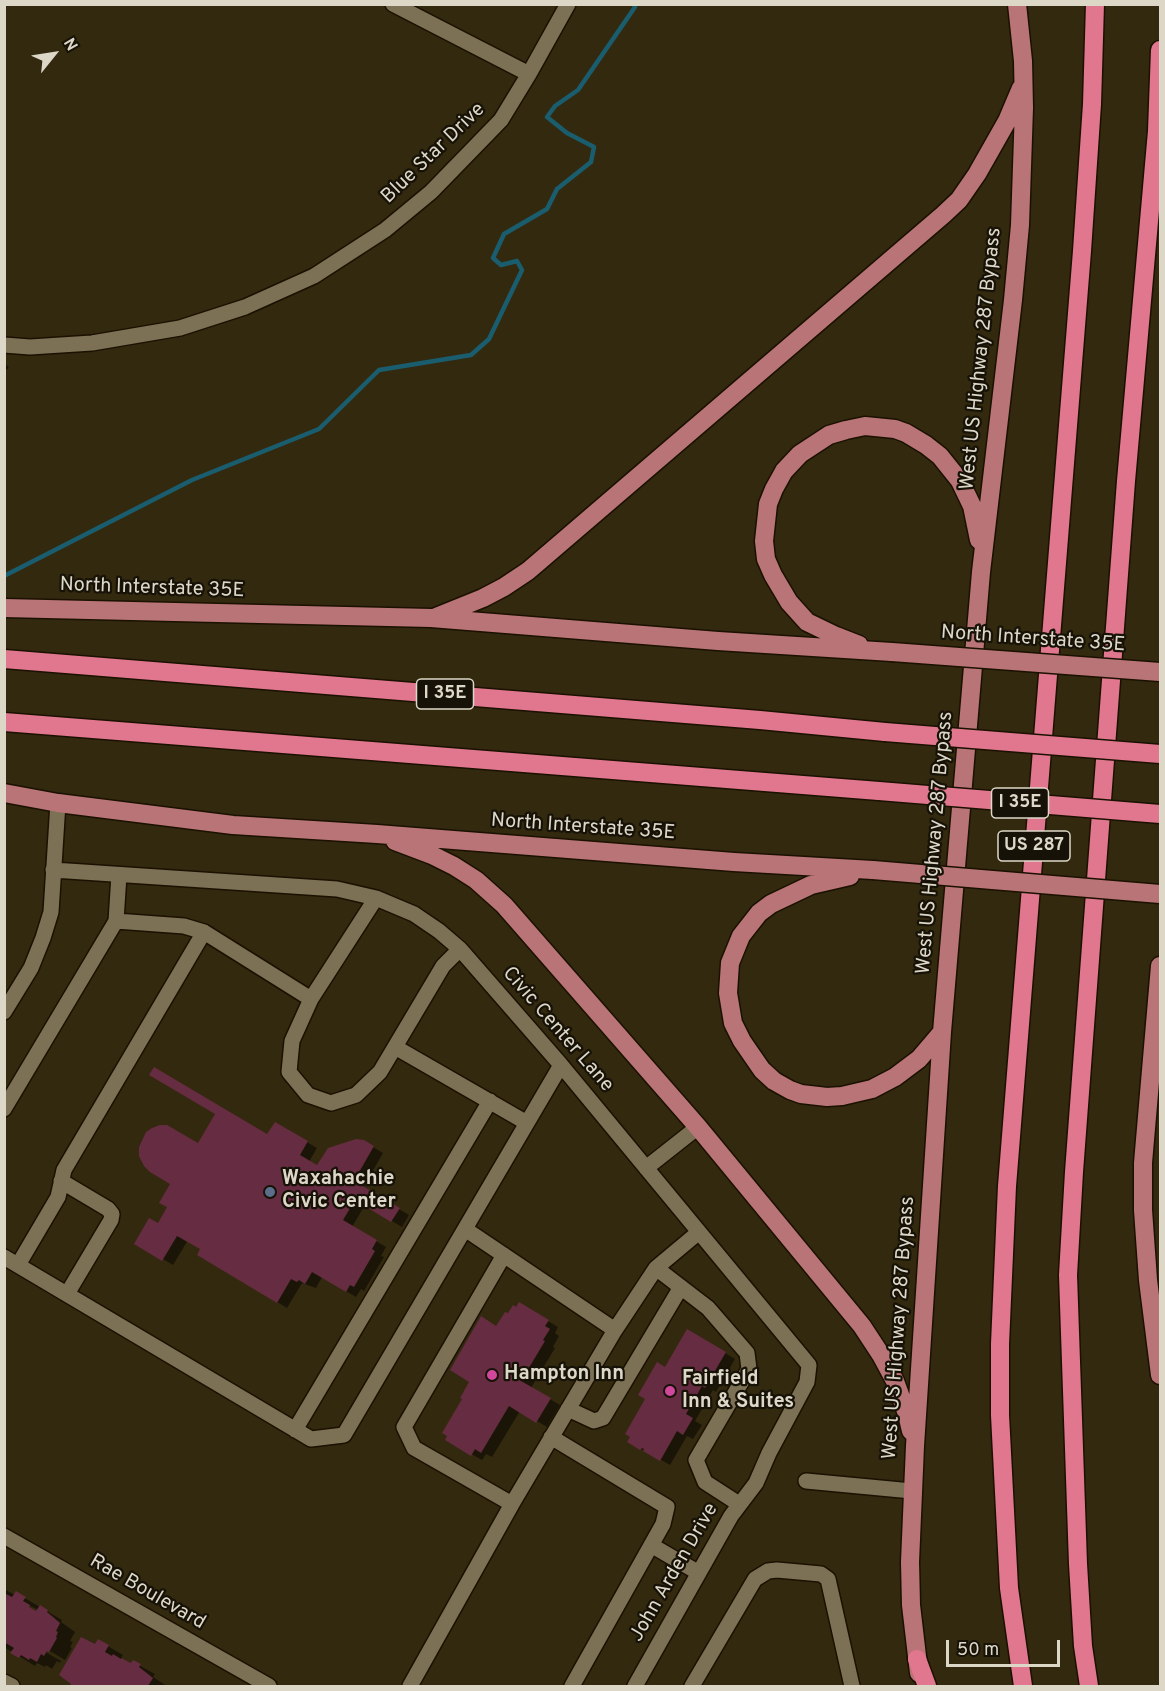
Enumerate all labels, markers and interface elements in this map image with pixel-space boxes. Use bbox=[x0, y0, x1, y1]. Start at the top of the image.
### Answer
north arrow bbox=[24, 24, 84, 84]
text: N bbox=[58, 35, 81, 55]
street label: Blue Star Drive bbox=[377, 99, 491, 209]
street label: West US Highway 287 Bypass bbox=[956, 227, 1008, 491]
street label: North Interstate 35E bbox=[59, 574, 245, 604]
street label: North Interstate 35E bbox=[940, 622, 1126, 658]
road number: I 35E bbox=[416, 679, 474, 709]
street label: West US Highway 287 Bypass bbox=[913, 711, 959, 975]
road number: I 35E bbox=[992, 788, 1048, 818]
street label: North Interstate 35E bbox=[490, 810, 676, 846]
road number: US 287 bbox=[998, 831, 1070, 861]
street label: Civic Center Lane bbox=[496, 962, 618, 1098]
place label: Waxahachie Civic Center bbox=[282, 1168, 396, 1215]
marker: Waxahachie Civic Center bbox=[263, 1185, 277, 1199]
street label: West US Highway 287 Bypass bbox=[879, 1196, 921, 1460]
place label: Hampton Inn bbox=[504, 1363, 624, 1387]
marker: Hampton Inn bbox=[485, 1368, 499, 1382]
place label: Fairfield Inn & Suites bbox=[682, 1368, 794, 1415]
marker: Fairfield Inn & Suites bbox=[663, 1384, 677, 1398]
street label: John Arden Drive bbox=[626, 1499, 724, 1647]
street label: Rae Boulevard bbox=[85, 1550, 209, 1636]
scale bar bbox=[949, 1628, 1063, 1666]
text: 50 m bbox=[957, 1639, 999, 1662]

